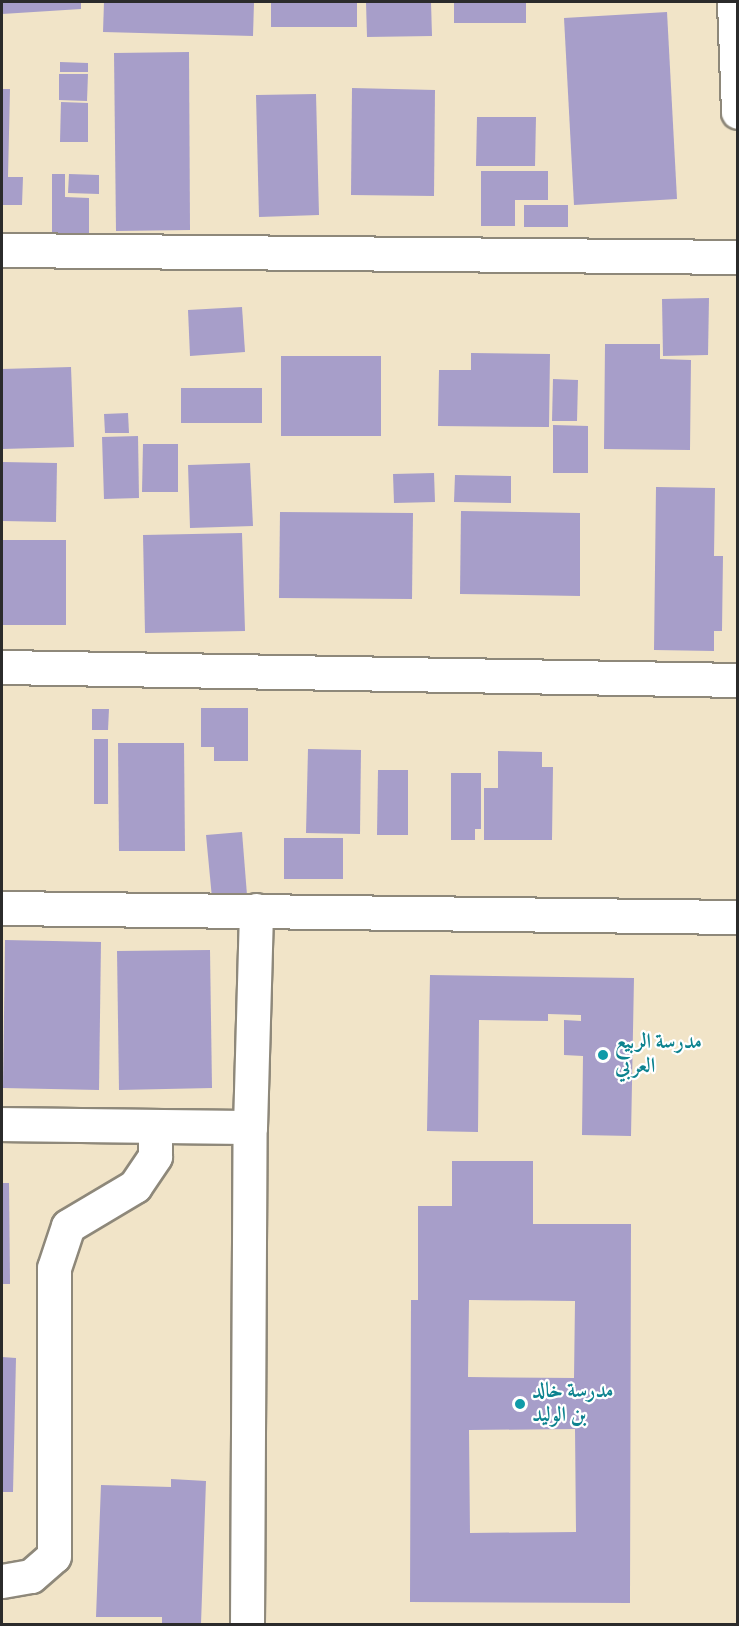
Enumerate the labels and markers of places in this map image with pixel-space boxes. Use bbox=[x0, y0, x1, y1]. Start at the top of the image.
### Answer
place label: مدرسة الربيع العربي bbox=[615, 1030, 702, 1080]
marker: مدرسة الربيع العربي bbox=[596, 1048, 610, 1062]
place label: مدرسة خالد بن الوليد bbox=[532, 1379, 614, 1429]
marker: مدرسة خالد بن الوليد bbox=[513, 1397, 527, 1411]

